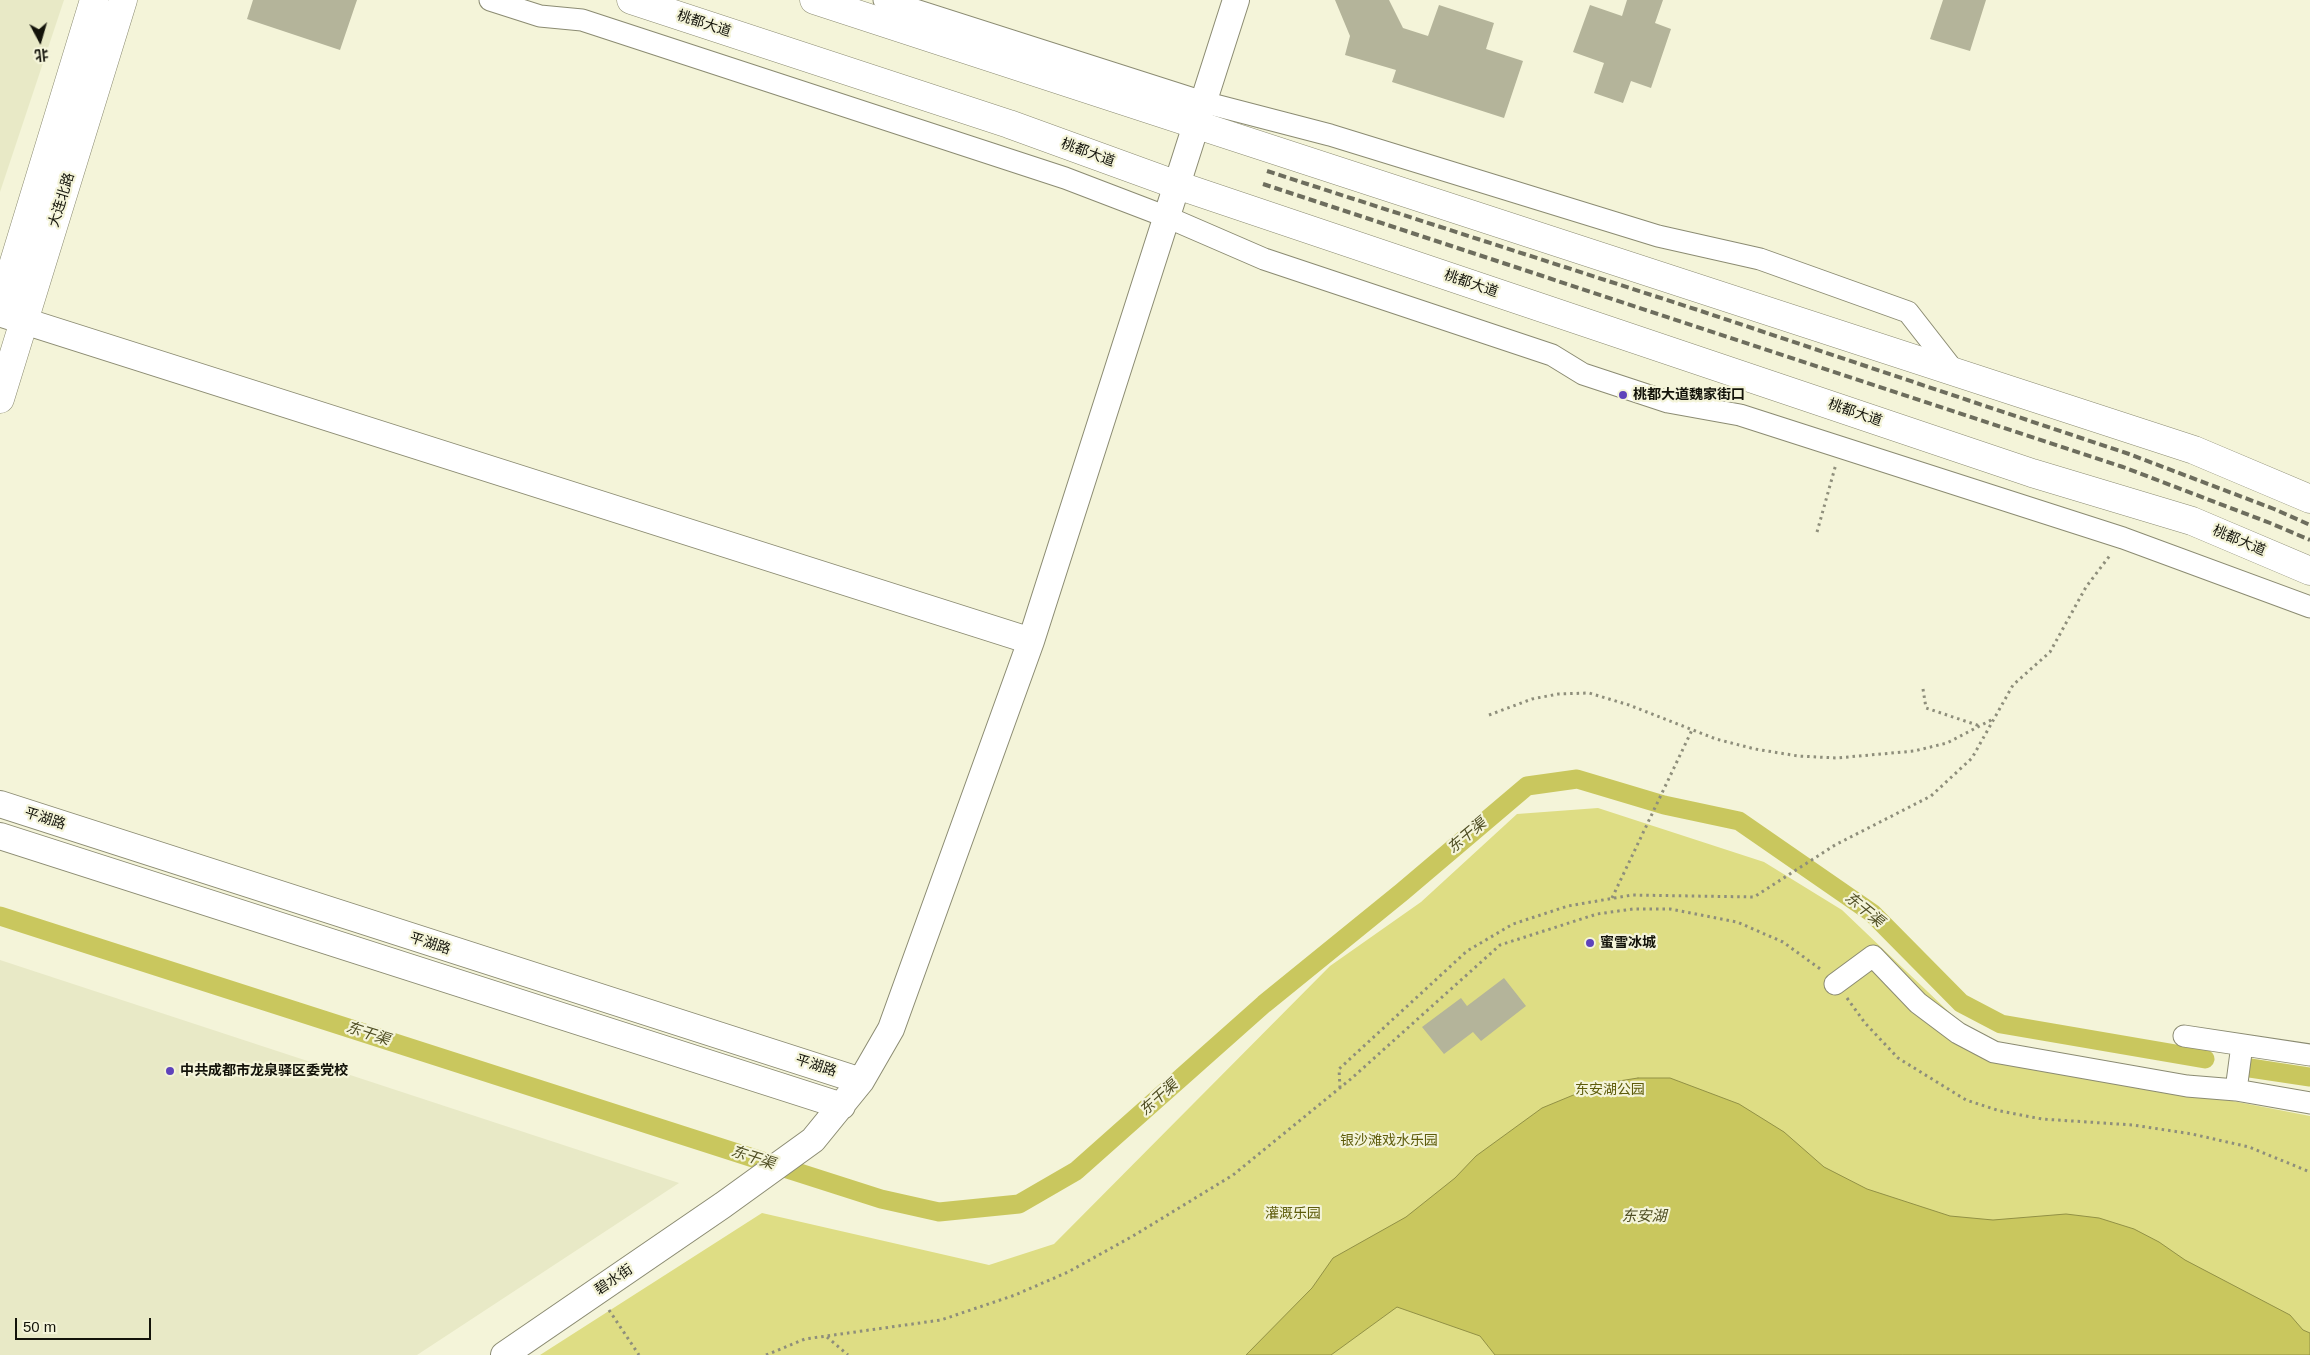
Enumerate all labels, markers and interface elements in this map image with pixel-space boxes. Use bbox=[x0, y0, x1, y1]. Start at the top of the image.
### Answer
street label: 桃都大道 bbox=[675, 7, 733, 41]
north arrow bbox=[15, 15, 65, 65]
text: 北 bbox=[34, 46, 49, 64]
street label: 桃都大道 bbox=[1059, 136, 1117, 170]
street label: 大连北路 bbox=[46, 171, 78, 229]
street label: 桃都大道 bbox=[1442, 267, 1500, 301]
place label: 桃都大道魏家街口 bbox=[1633, 387, 1745, 403]
marker: 桃都大道魏家街口 bbox=[1617, 389, 1629, 401]
street label: 桃都大道 bbox=[1826, 396, 1884, 430]
street label: 桃都大道 bbox=[2210, 522, 2268, 560]
street label: 平湖路 bbox=[22, 805, 68, 833]
water label: 东干渠 bbox=[1444, 815, 1490, 857]
water label: 东干渠 bbox=[1841, 889, 1887, 931]
street label: 平湖路 bbox=[407, 930, 453, 958]
place label: 蜜雪冰城 bbox=[1600, 935, 1656, 951]
marker: 蜜雪冰城 bbox=[1584, 937, 1596, 949]
water label: 东干渠 bbox=[344, 1018, 392, 1050]
street label: 平湖路 bbox=[793, 1052, 839, 1080]
place label: 中共成都市龙泉驿区委党校 bbox=[180, 1063, 348, 1079]
marker: 中共成都市龙泉驿区委党校 bbox=[164, 1065, 176, 1077]
water label: 东干渠 bbox=[1136, 1076, 1182, 1120]
park label: 东安湖公园 bbox=[1575, 1082, 1645, 1098]
park label: 银沙滩戏水乐园 bbox=[1340, 1133, 1438, 1149]
water label: 东干渠 bbox=[729, 1142, 777, 1174]
park label: 灌溉乐园 bbox=[1265, 1206, 1321, 1222]
water label: 东安湖 bbox=[1622, 1208, 1666, 1226]
street label: 碧水街 bbox=[592, 1261, 636, 1299]
scale bar bbox=[18, 1308, 154, 1340]
text: 50 m bbox=[23, 1318, 56, 1335]

